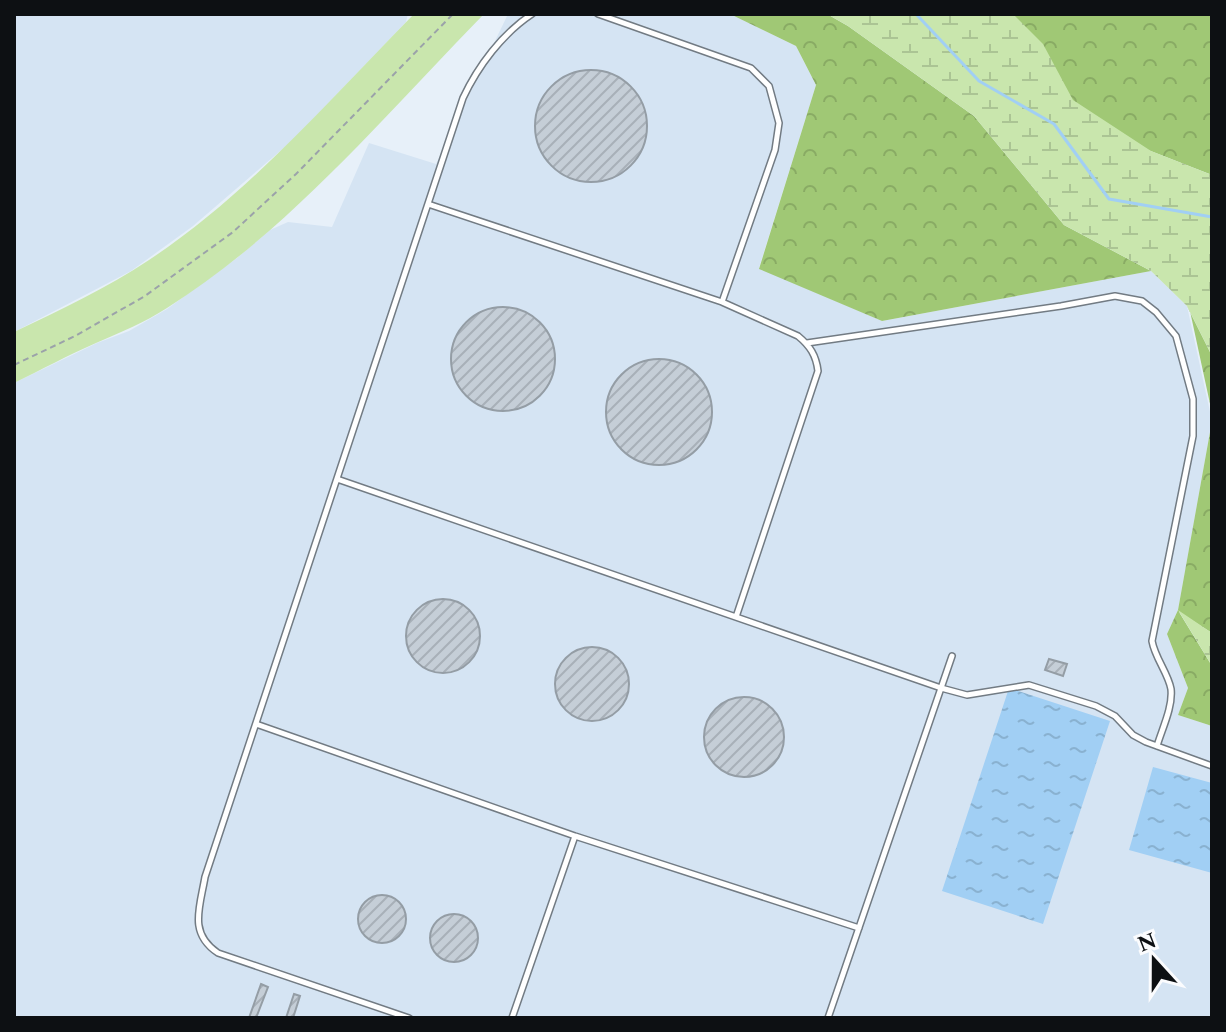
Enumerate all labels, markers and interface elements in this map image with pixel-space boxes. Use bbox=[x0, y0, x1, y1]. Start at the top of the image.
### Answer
north arrow bbox=[1114, 920, 1194, 1000]
text: N bbox=[1133, 924, 1162, 961]

